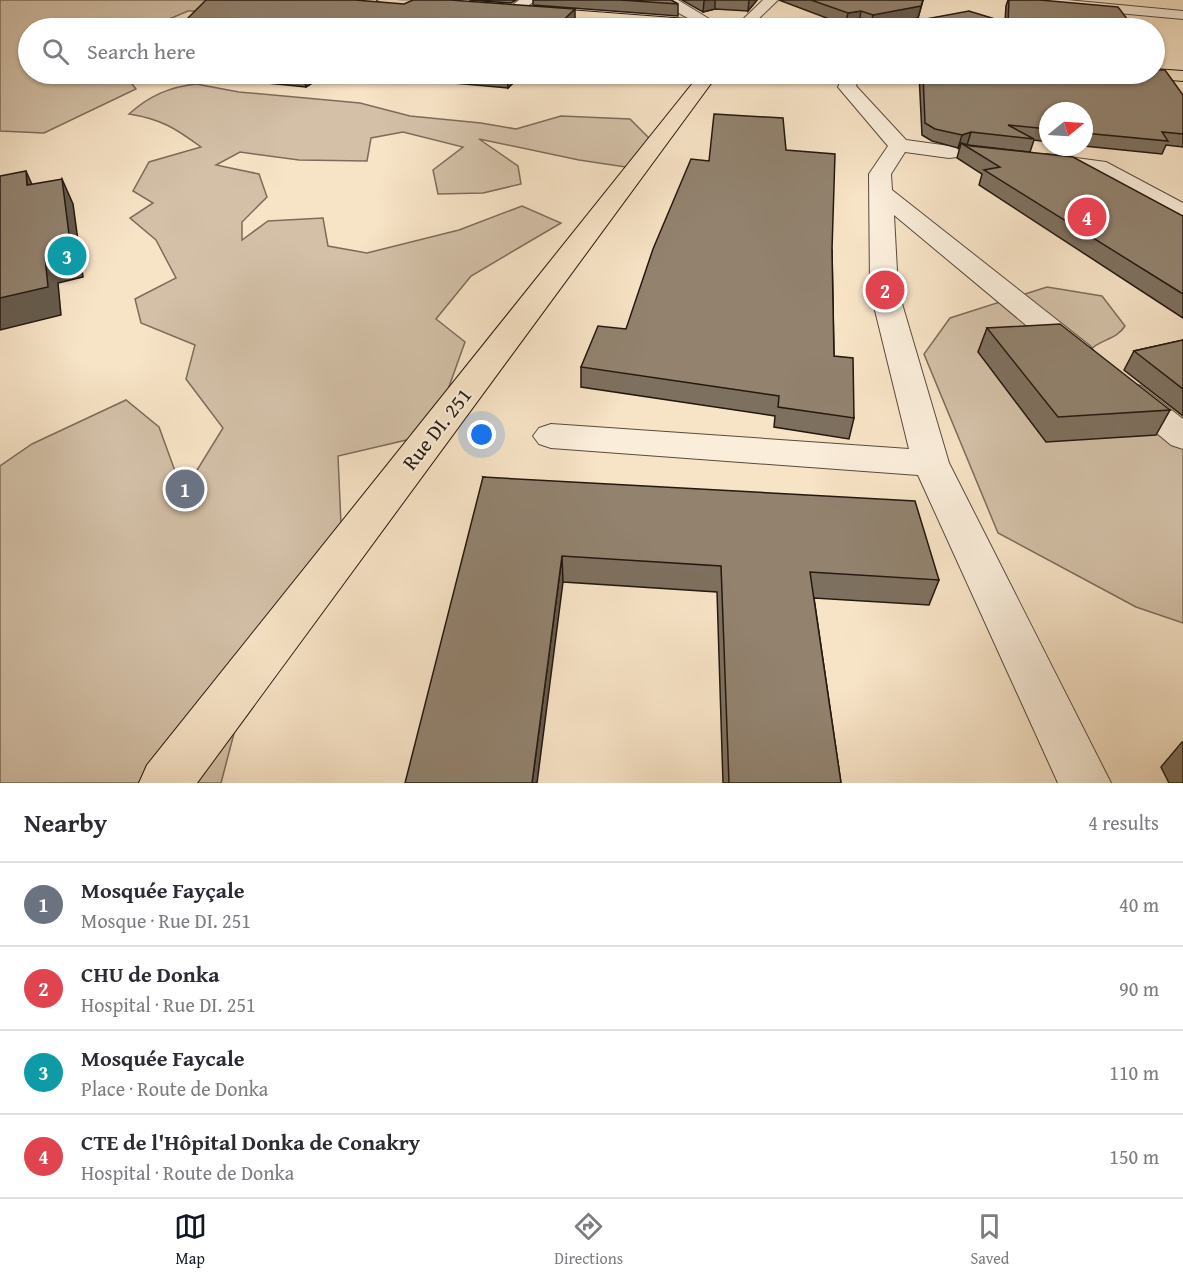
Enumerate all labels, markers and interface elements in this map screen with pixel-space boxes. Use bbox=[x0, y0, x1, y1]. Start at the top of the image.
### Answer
search box bbox=[18, 18, 1165, 84]
icon: search bbox=[39, 35, 72, 68]
text: Search here bbox=[87, 35, 196, 67]
north arrow bbox=[1039, 102, 1093, 156]
pin: 4 bbox=[1068, 194, 1106, 240]
pin: 3 bbox=[48, 234, 86, 278]
pin: 2 bbox=[866, 268, 904, 312]
street label: Rue DI. 251 bbox=[394, 381, 479, 477]
your location bbox=[467, 420, 496, 449]
pin: 1 bbox=[166, 466, 204, 512]
text: Nearby bbox=[24, 803, 107, 842]
text: 4 results bbox=[1088, 808, 1159, 837]
text: Mosquée Fayçale bbox=[81, 874, 245, 906]
text: 1 bbox=[38, 890, 49, 919]
text: 40 m bbox=[1119, 890, 1159, 919]
text: Mosque · Rue DI. 251 bbox=[81, 906, 251, 935]
text: CHU de Donka bbox=[81, 958, 219, 990]
text: 2 bbox=[38, 974, 49, 1003]
text: 90 m bbox=[1119, 974, 1159, 1003]
text: Hospital · Rue DI. 251 bbox=[81, 990, 256, 1019]
text: Mosquée Faycale bbox=[81, 1042, 245, 1074]
text: 3 bbox=[38, 1058, 49, 1087]
text: 110 m bbox=[1109, 1058, 1159, 1087]
text: Place · Route de Donka bbox=[81, 1074, 268, 1103]
text: CTE de l'Hôpital Donka de Conakry bbox=[81, 1126, 420, 1158]
text: 4 bbox=[38, 1142, 49, 1171]
text: 150 m bbox=[1109, 1142, 1159, 1171]
text: Hospital · Route de Donka bbox=[81, 1158, 294, 1187]
tab: Map bbox=[174, 1210, 207, 1270]
tab: Directions bbox=[554, 1210, 623, 1270]
tab: Saved bbox=[970, 1210, 1009, 1270]

